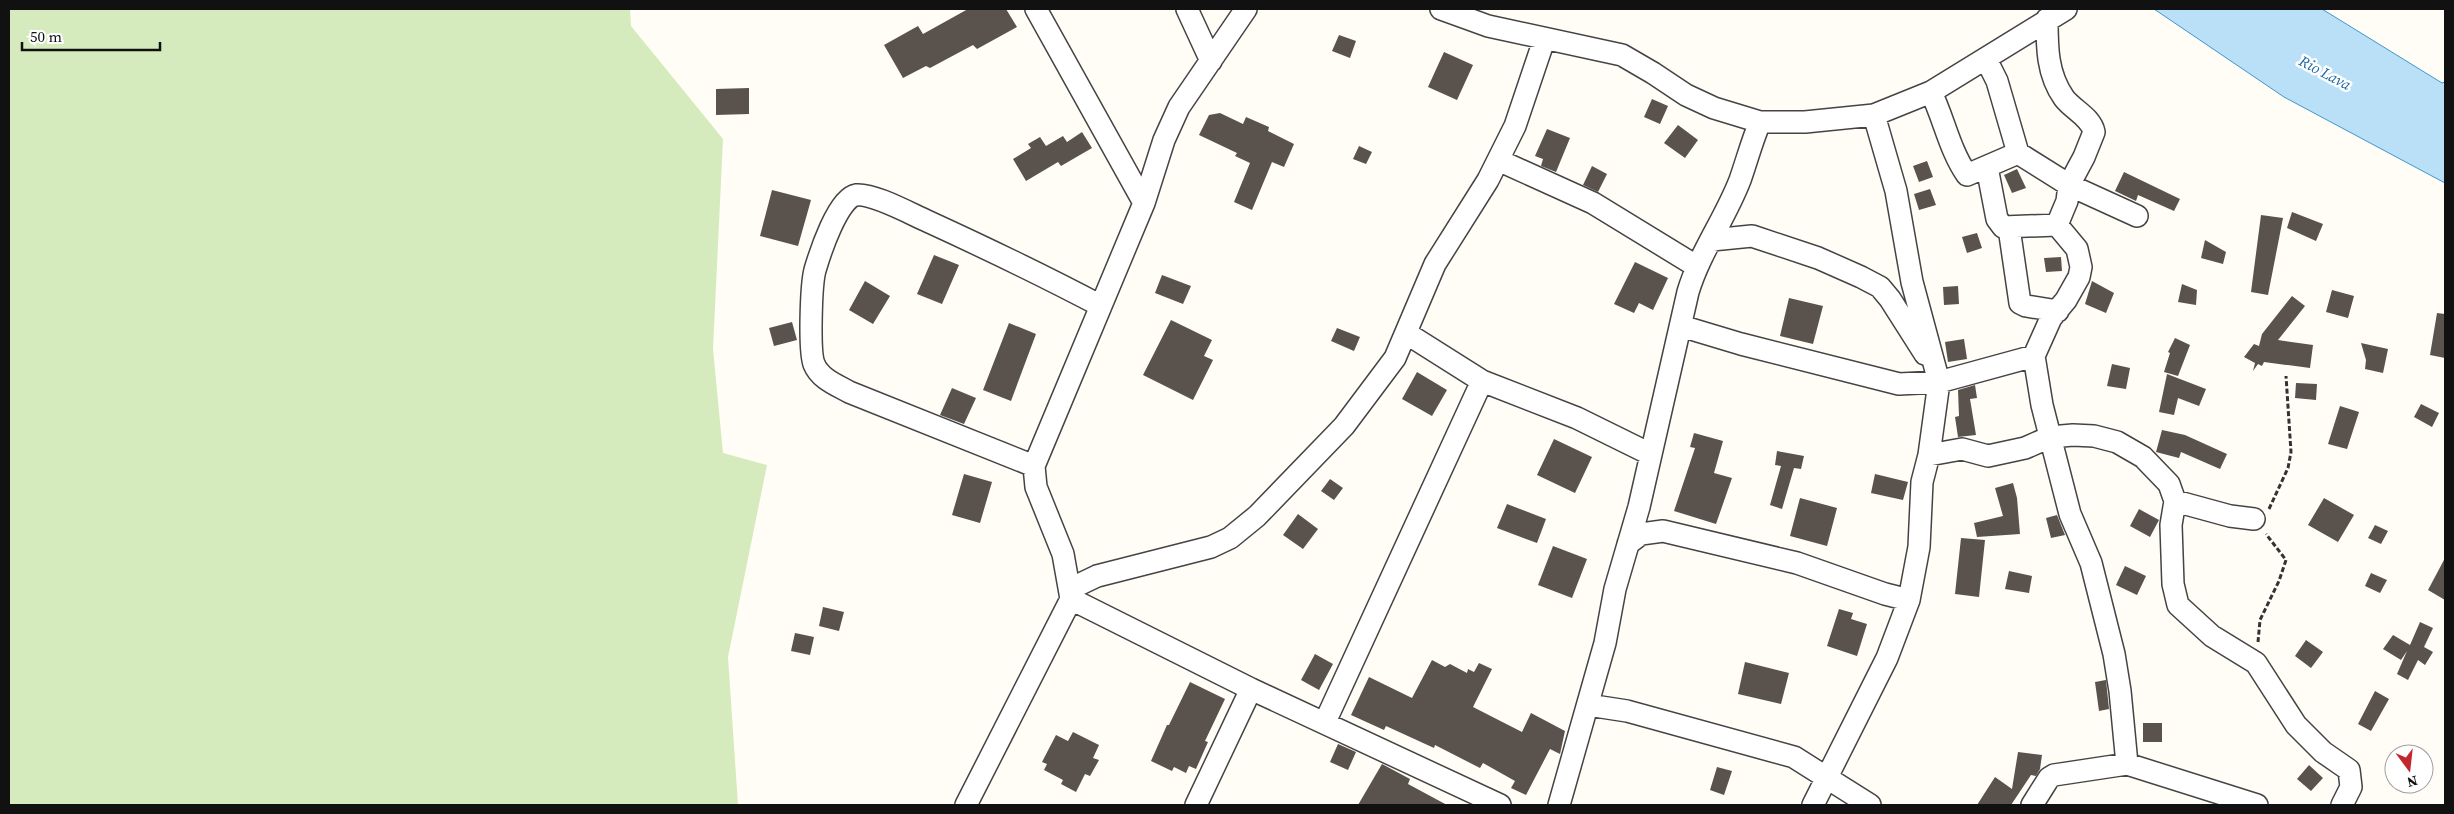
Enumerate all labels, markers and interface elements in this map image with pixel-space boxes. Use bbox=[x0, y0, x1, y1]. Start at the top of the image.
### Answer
scale bar bbox=[22, 20, 160, 52]
text: 50 m bbox=[30, 26, 62, 47]
water label: Rio Lava bbox=[2295, 50, 2355, 95]
north arrow bbox=[2384, 744, 2434, 794]
text: N bbox=[2405, 771, 2420, 793]

